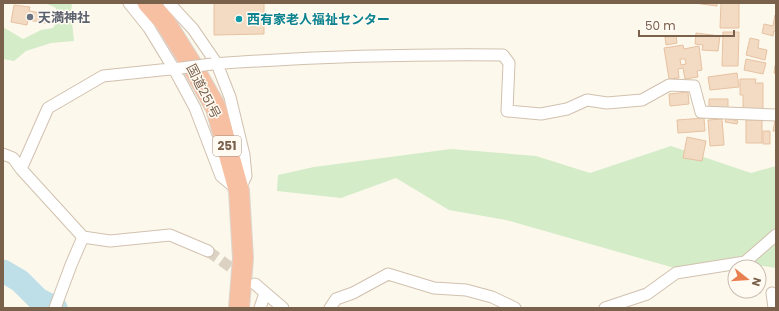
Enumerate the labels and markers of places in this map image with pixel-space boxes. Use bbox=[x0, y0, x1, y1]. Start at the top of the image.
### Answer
place label: 天満神社 bbox=[38, 8, 90, 27]
place label: 西有家老人福祉センター bbox=[247, 10, 390, 29]
marker: 天満神社 bbox=[25, 12, 35, 22]
marker: 西有家老人福祉センター bbox=[234, 14, 244, 24]

